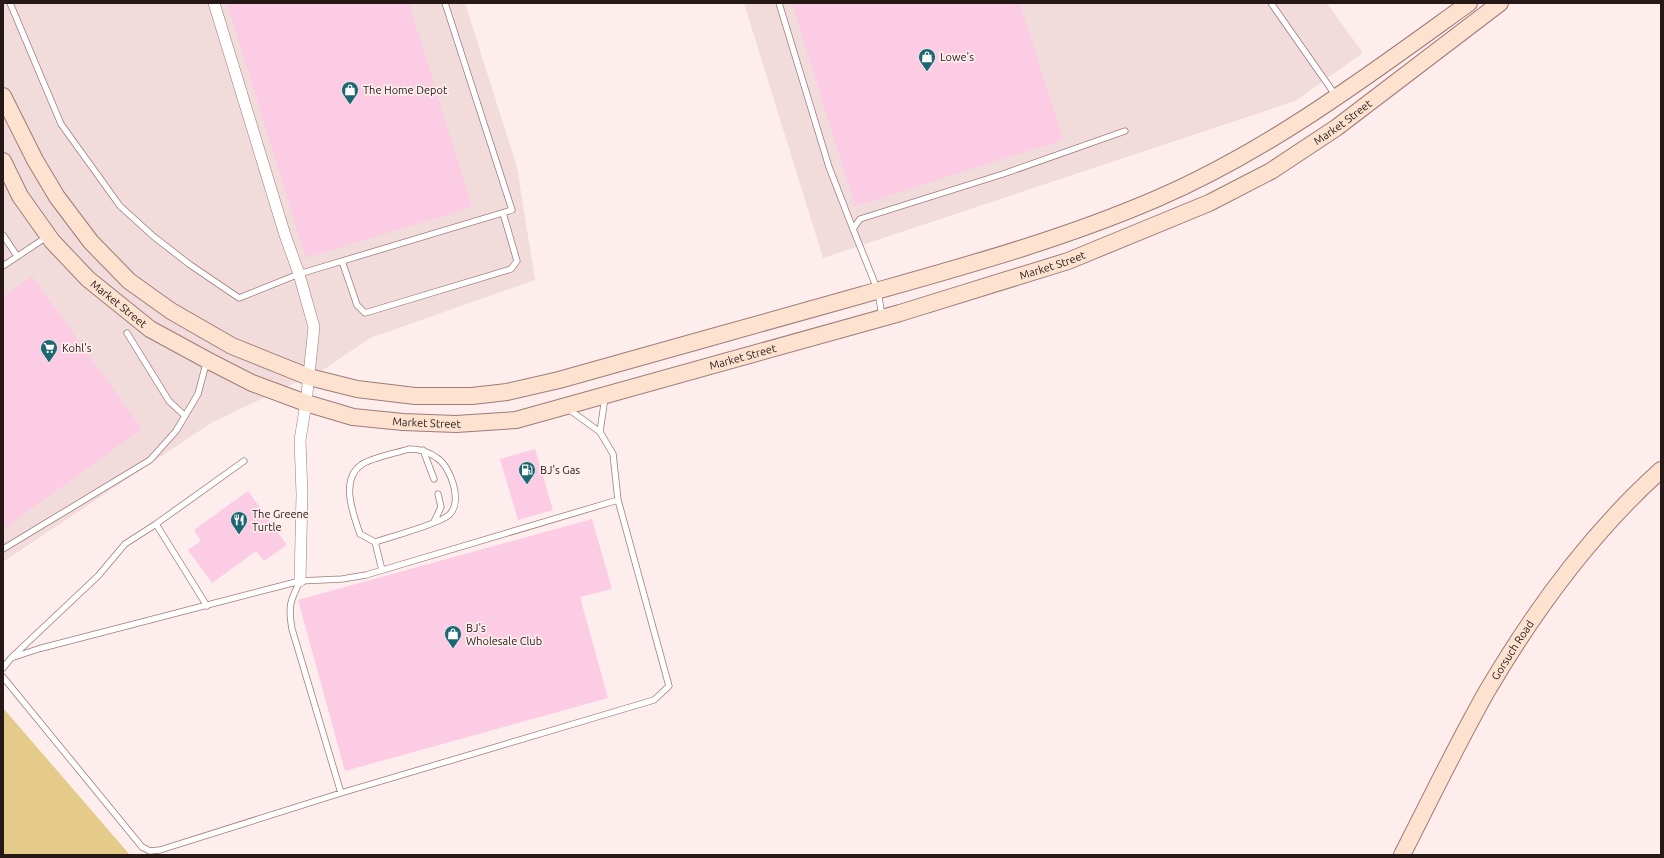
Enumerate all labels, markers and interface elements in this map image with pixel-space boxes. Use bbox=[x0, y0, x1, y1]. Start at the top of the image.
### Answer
shop icon: Lowe's bbox=[917, 47, 937, 72]
place label: Lowe's bbox=[940, 51, 974, 63]
shop icon: The Home Depot bbox=[340, 80, 360, 105]
place label: The Home Depot bbox=[363, 84, 448, 96]
street label: Market Street bbox=[1311, 97, 1374, 147]
street label: Market Street bbox=[1018, 248, 1088, 282]
street label: Market Street bbox=[88, 278, 150, 330]
supermarket icon: Kohl's bbox=[39, 338, 59, 363]
place label: Kohl's bbox=[62, 342, 92, 354]
street label: Market Street bbox=[708, 342, 778, 372]
street label: Market Street bbox=[392, 415, 462, 430]
fuel station icon: BJ's Gas bbox=[517, 460, 537, 485]
place label: BJ's Gas bbox=[540, 464, 580, 476]
place label: The Greene Turtle bbox=[252, 508, 309, 533]
restaurant icon: The Greene Turtle bbox=[229, 510, 249, 535]
street label: Gorsuch Road bbox=[1489, 618, 1536, 682]
place label: BJ's Wholesale Club bbox=[466, 622, 542, 647]
shop icon: BJ's Wholesale Club bbox=[443, 624, 463, 649]

